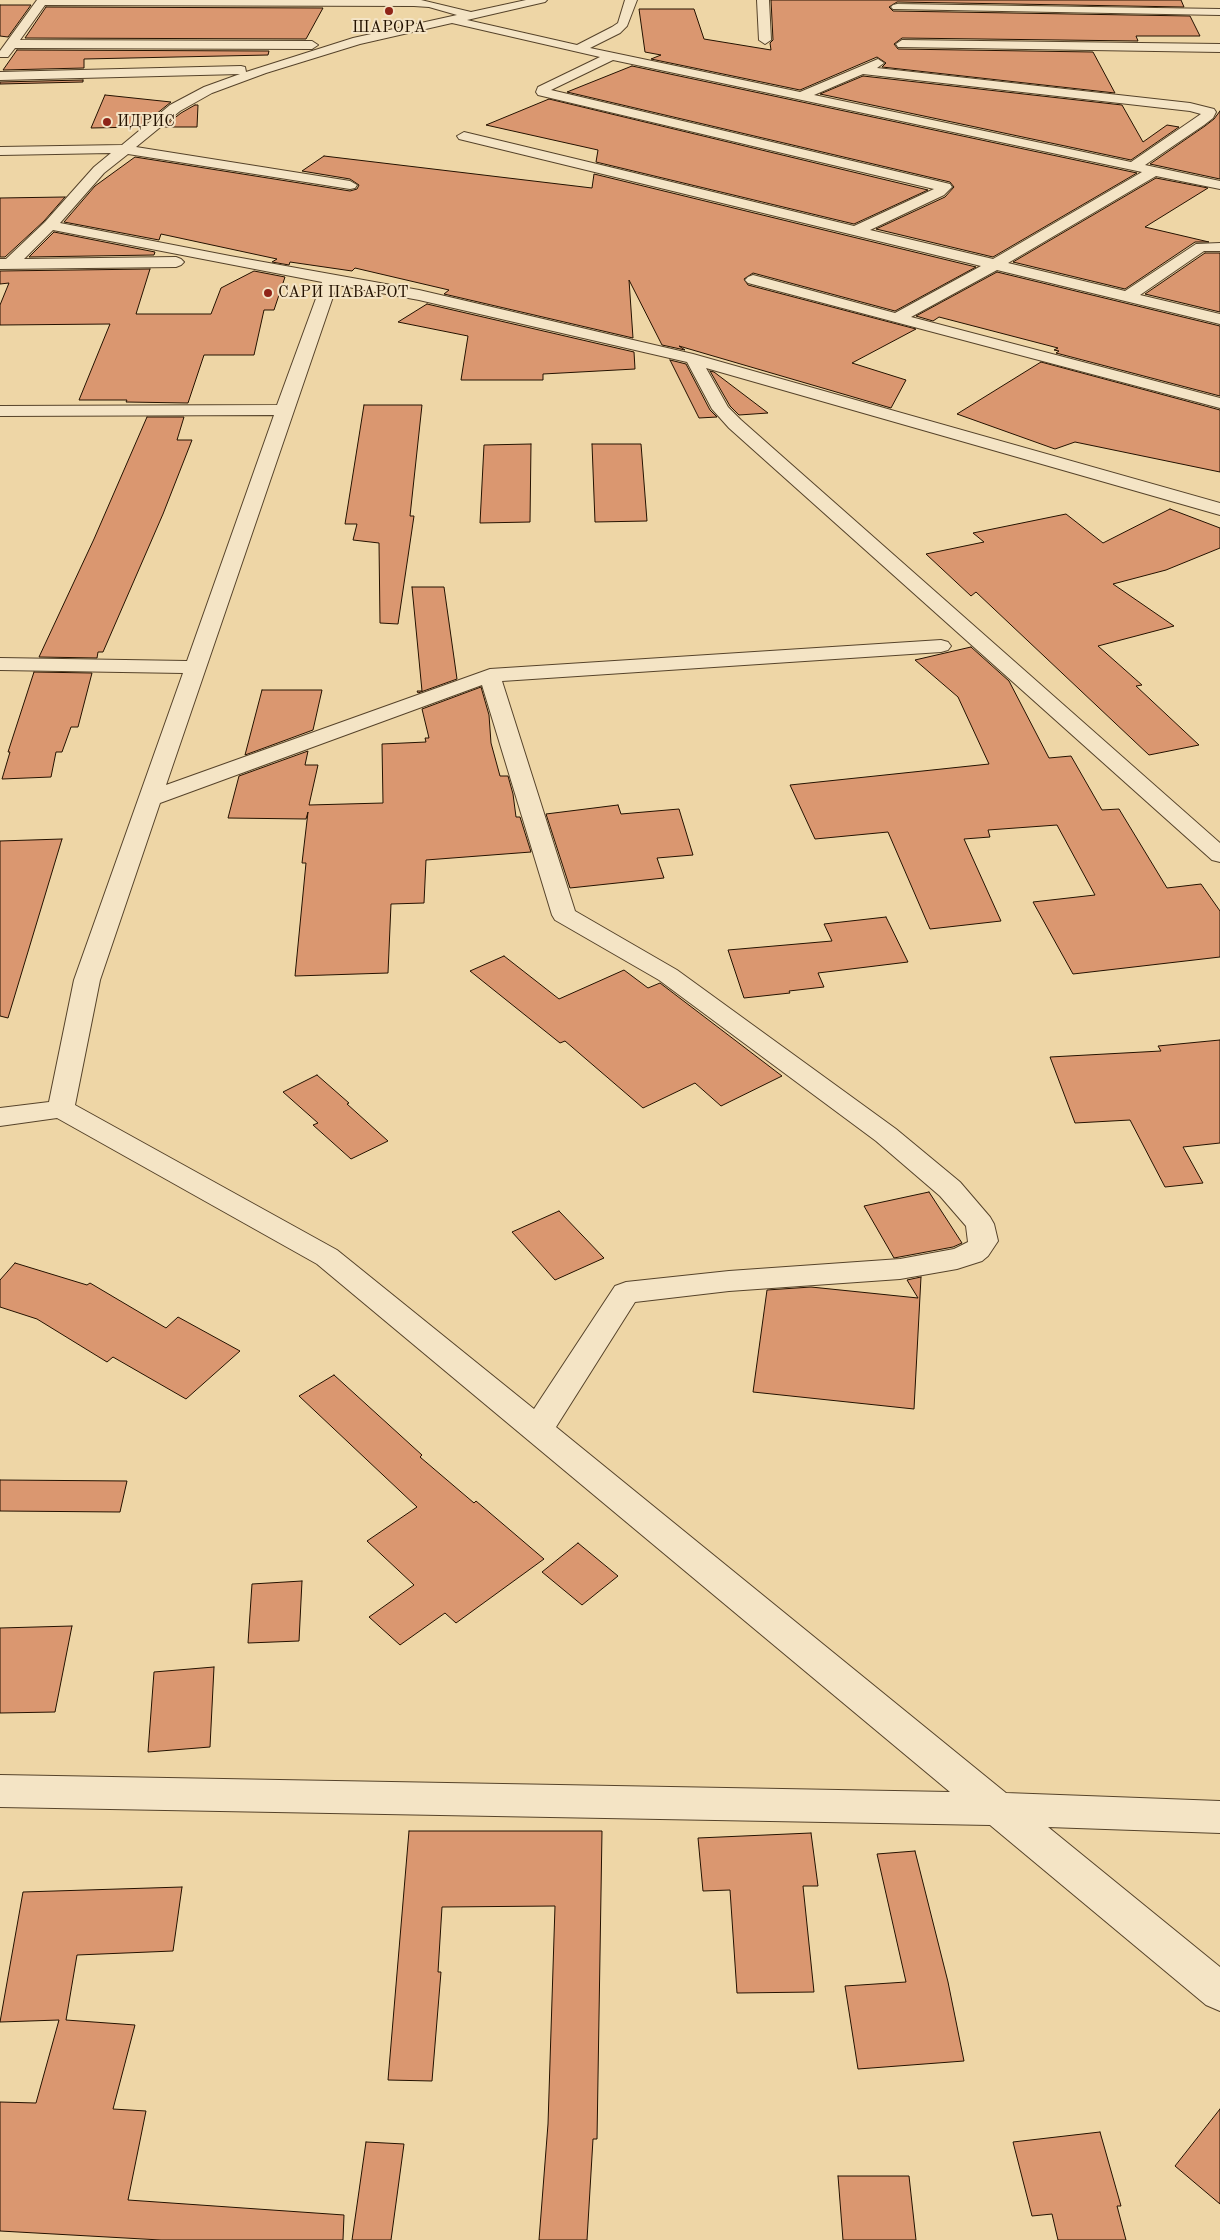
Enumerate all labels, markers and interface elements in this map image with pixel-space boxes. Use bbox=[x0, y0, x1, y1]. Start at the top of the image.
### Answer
marker: ШАРОРА bbox=[383, 5, 395, 17]
place label: ШАРОРА bbox=[352, 18, 426, 38]
place label: ИДРИС bbox=[117, 112, 175, 132]
marker: ИДРИС bbox=[101, 116, 113, 128]
place label: САРИ ПАВАРОТ bbox=[278, 283, 409, 303]
marker: САРИ ПАВАРОТ bbox=[262, 287, 274, 299]

